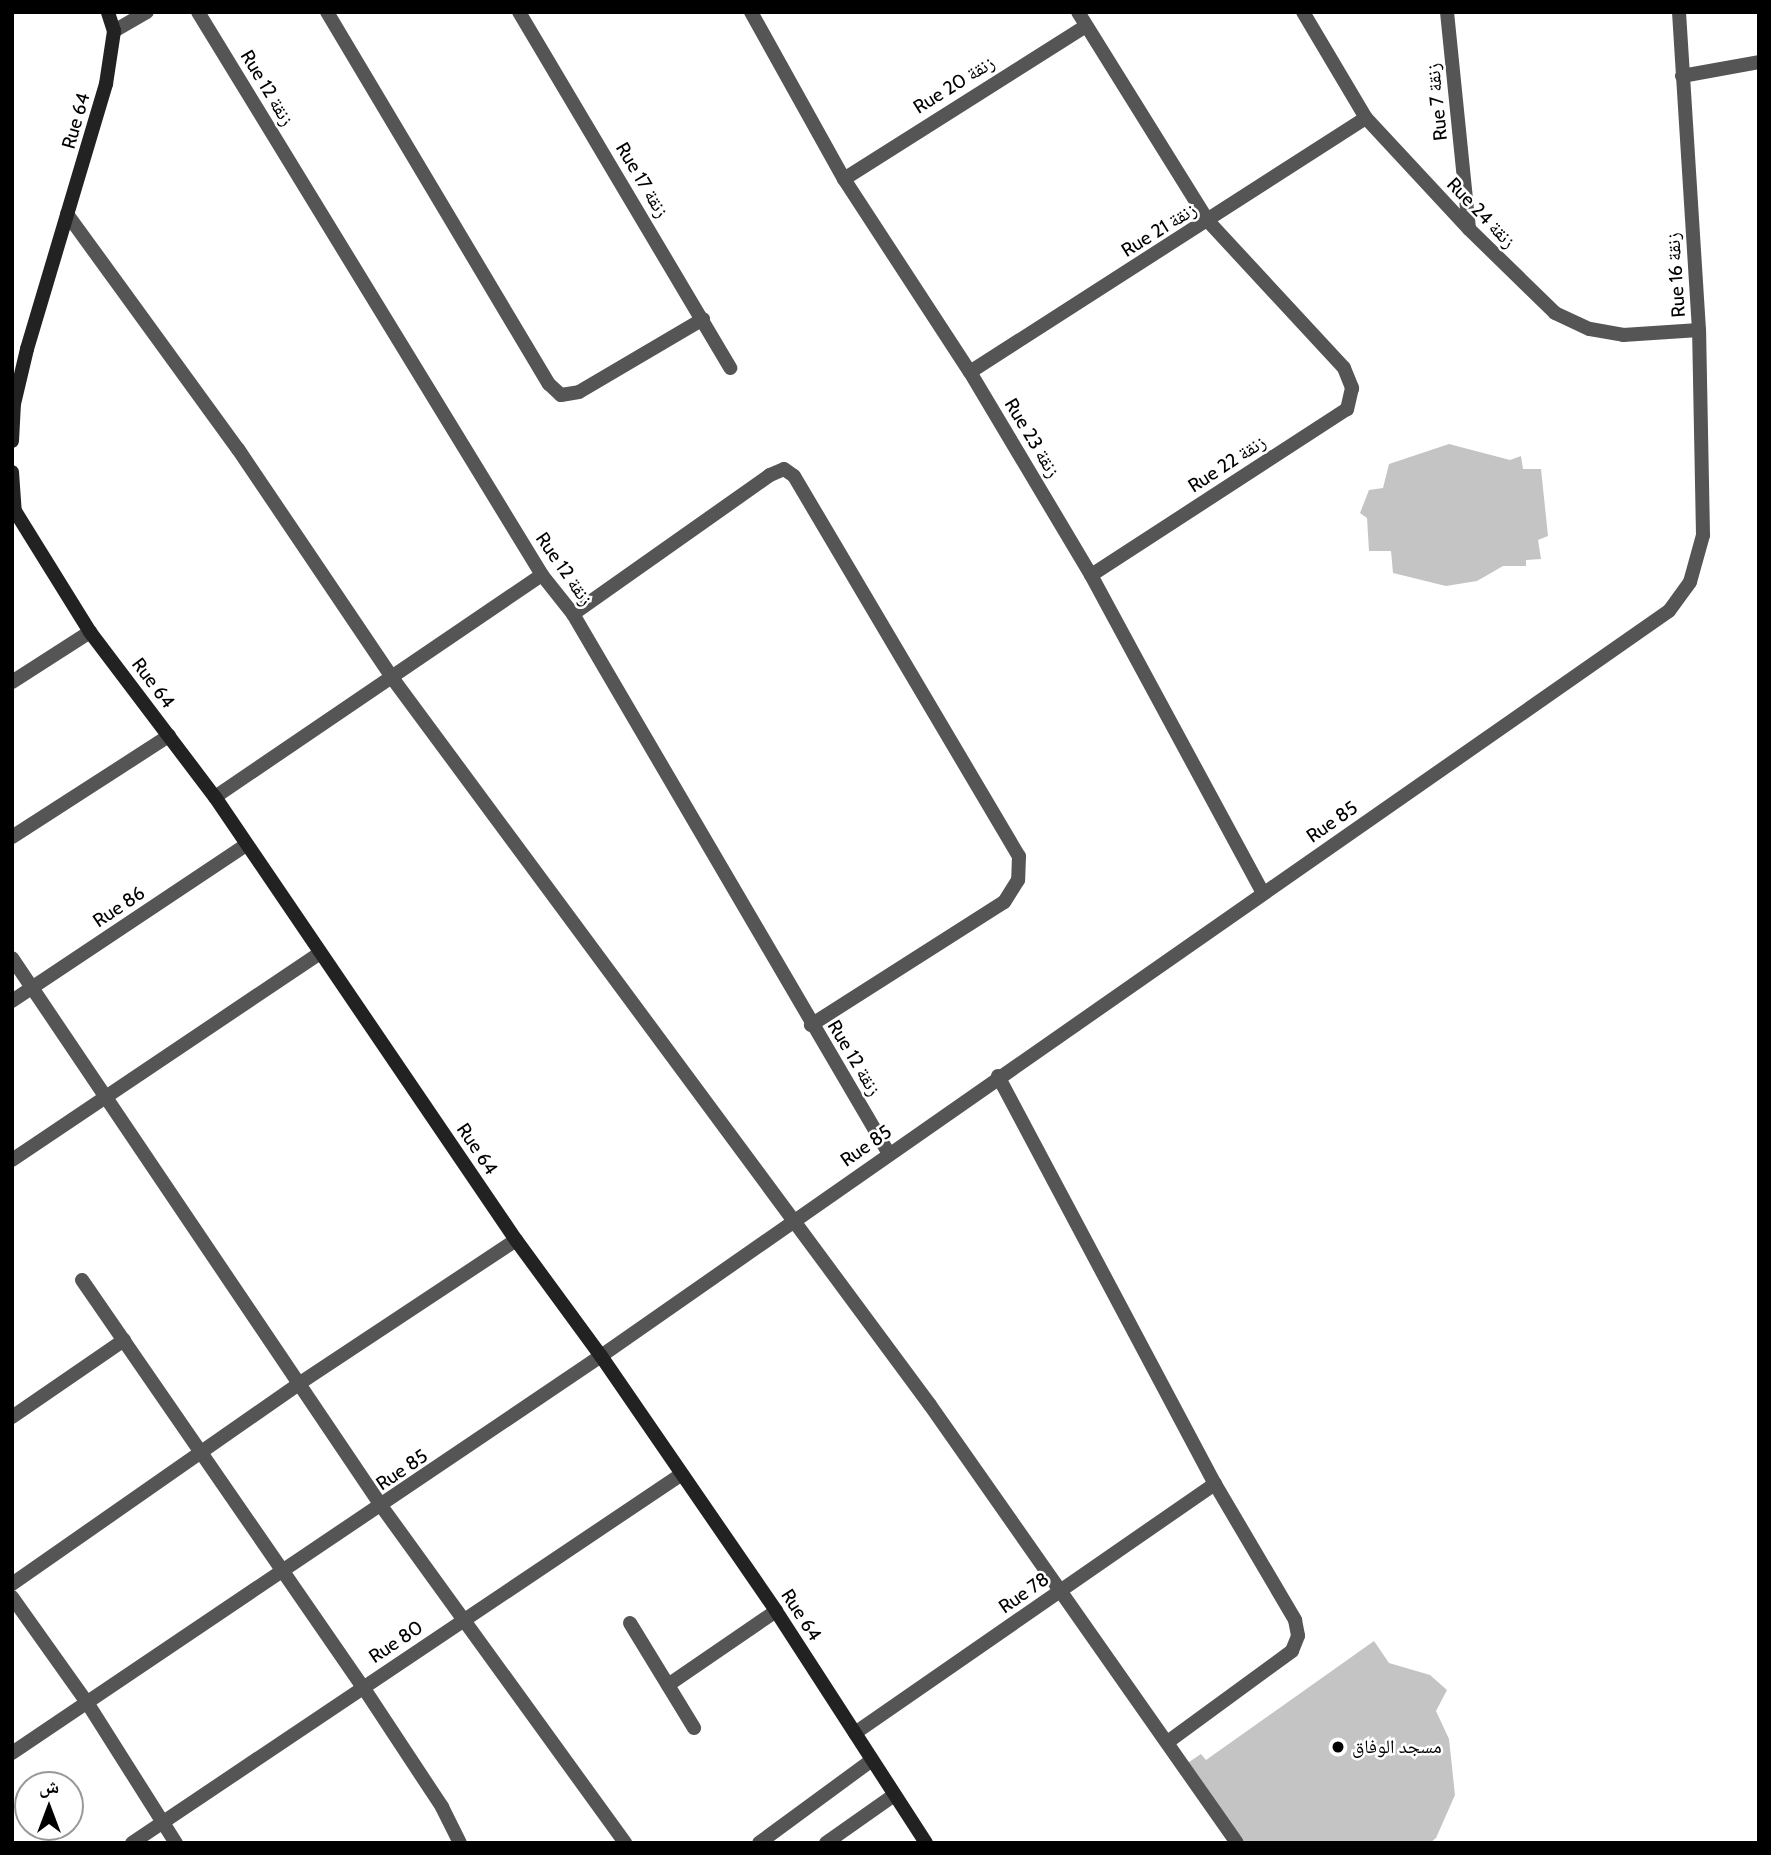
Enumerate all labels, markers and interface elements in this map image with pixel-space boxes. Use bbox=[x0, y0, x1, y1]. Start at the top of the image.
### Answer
street label: Rue 12 زنقة bbox=[236, 46, 298, 130]
street label: Rue 20 زنقة bbox=[909, 51, 999, 119]
street label: Rue 7 زنقة bbox=[1422, 62, 1452, 142]
street label: Rue 64 bbox=[57, 90, 95, 152]
street label: Rue 17 زنقة bbox=[611, 138, 673, 222]
street label: Rue 24 زنقة bbox=[1442, 173, 1520, 253]
street label: Rue 21 زنقة bbox=[1117, 198, 1201, 262]
street label: Rue 16 زنقة bbox=[1662, 232, 1690, 318]
street label: Rue 23 زنقة bbox=[1000, 394, 1064, 482]
street label: Rue 22 زنقة bbox=[1184, 431, 1270, 497]
street label: Rue 12 زنقة bbox=[531, 528, 597, 610]
street label: Rue 64 bbox=[127, 653, 179, 713]
street label: Rue 85 bbox=[1302, 796, 1362, 848]
street label: Rue 86 bbox=[89, 881, 149, 933]
street label: Rue 12 زنقة bbox=[823, 1016, 885, 1100]
street label: Rue 64 bbox=[452, 1119, 502, 1179]
street label: Rue 85 bbox=[836, 1120, 896, 1172]
street label: Rue 85 bbox=[372, 1445, 432, 1495]
street label: Rue 78 bbox=[994, 1568, 1054, 1618]
street label: Rue 64 bbox=[776, 1585, 826, 1645]
street label: Rue 80 bbox=[365, 1616, 427, 1668]
place label: مسجد الوفاق bbox=[1352, 1736, 1442, 1758]
marker: مسجد الوفاق bbox=[1330, 1739, 1346, 1755]
north arrow bbox=[14, 1771, 84, 1841]
text: ش bbox=[39, 1775, 59, 1798]

